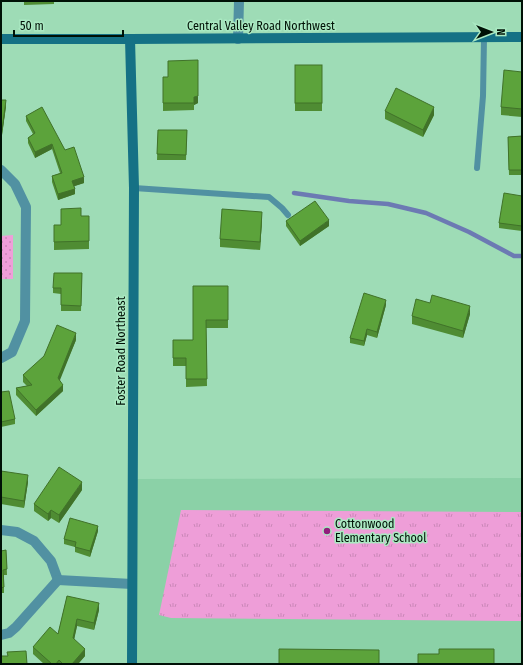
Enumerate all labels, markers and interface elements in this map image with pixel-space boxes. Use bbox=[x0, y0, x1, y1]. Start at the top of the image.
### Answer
scale bar bbox=[14, 12, 123, 38]
north arrow bbox=[471, 12, 511, 52]
text: 50 m bbox=[20, 19, 44, 33]
street label: Central Valley Road Northwest bbox=[187, 19, 335, 33]
text: N bbox=[494, 29, 507, 35]
street label: Foster Road Northeast bbox=[114, 296, 128, 406]
place label: Cottonwood Elementary School bbox=[335, 517, 426, 545]
marker: Cottonwood Elementary School bbox=[322, 526, 332, 536]

